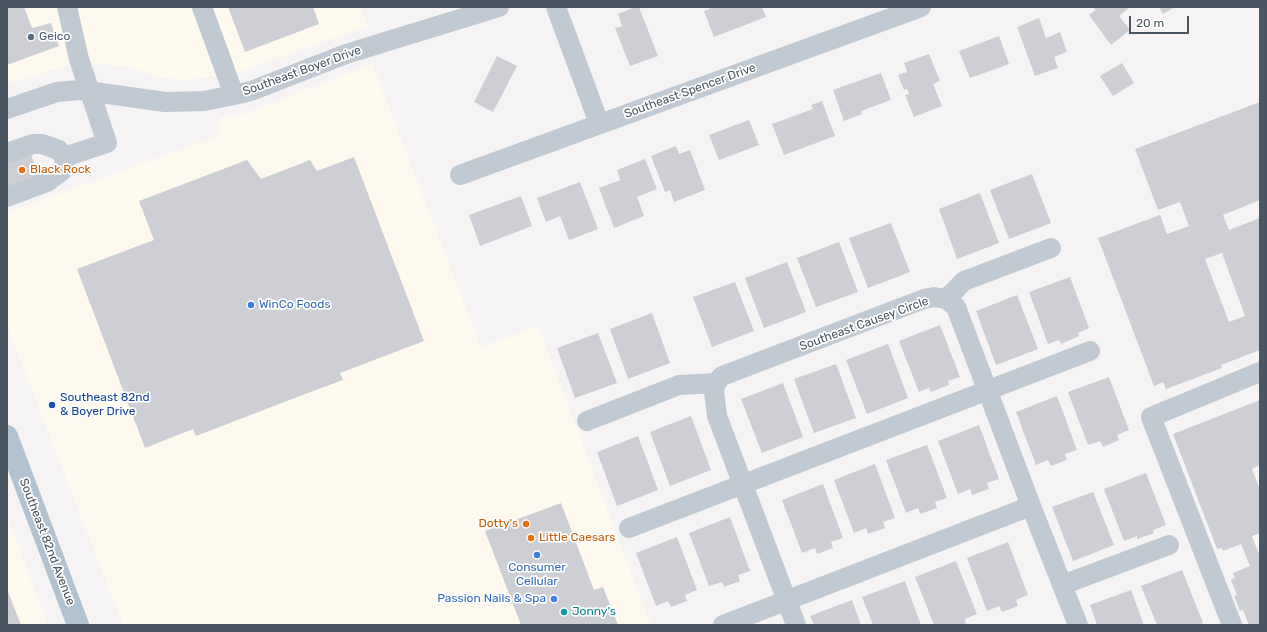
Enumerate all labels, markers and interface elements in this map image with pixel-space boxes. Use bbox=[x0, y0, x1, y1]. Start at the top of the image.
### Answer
scale bar bbox=[1131, 8, 1191, 34]
text: 20 m bbox=[1136, 16, 1164, 30]
place label: Geico bbox=[39, 30, 70, 44]
marker: Geico bbox=[26, 32, 36, 42]
street label: Southeast Boyer Drive bbox=[241, 43, 363, 99]
street label: Southeast Spencer Drive bbox=[622, 60, 758, 122]
place label: Black Rock bbox=[30, 163, 91, 177]
marker: Black Rock bbox=[17, 165, 27, 175]
street label: Southeast Causey Circle bbox=[798, 294, 930, 354]
place label: WinCo Foods bbox=[259, 298, 331, 312]
marker: WinCo Foods bbox=[246, 300, 256, 310]
place label: Southeast 82nd & Boyer Drive bbox=[60, 391, 150, 419]
marker: Southeast 82nd & Boyer Drive bbox=[47, 400, 57, 410]
street label: Southeast 82nd Avenue bbox=[16, 477, 78, 607]
place label: Dotty's bbox=[478, 517, 518, 531]
marker: Dotty's bbox=[521, 519, 531, 529]
place label: Little Caesars bbox=[539, 531, 615, 545]
marker: Little Caesars bbox=[526, 533, 536, 543]
marker: Consumer Cellular bbox=[532, 550, 542, 560]
place label: Consumer Cellular bbox=[508, 561, 566, 589]
place label: Passion Nails & Spa bbox=[437, 592, 546, 606]
marker: Passion Nails & Spa bbox=[549, 594, 559, 604]
place label: Jonny's bbox=[572, 605, 616, 619]
marker: Jonny's bbox=[559, 607, 569, 617]

